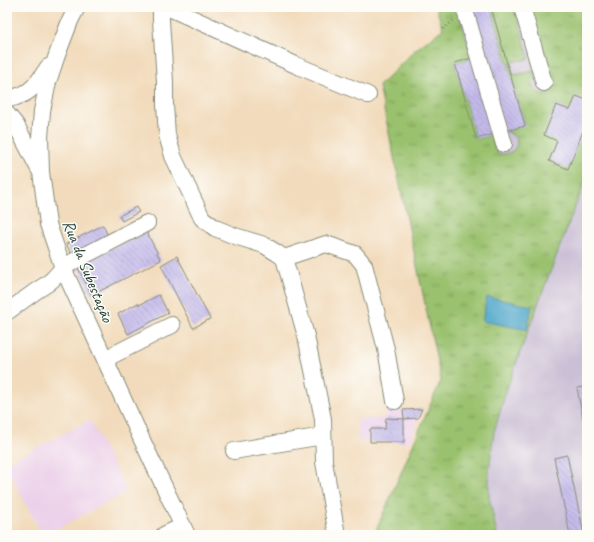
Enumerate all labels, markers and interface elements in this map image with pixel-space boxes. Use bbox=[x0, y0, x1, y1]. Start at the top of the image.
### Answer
street label: Rua da Subestação bbox=[58, 217, 118, 326]

